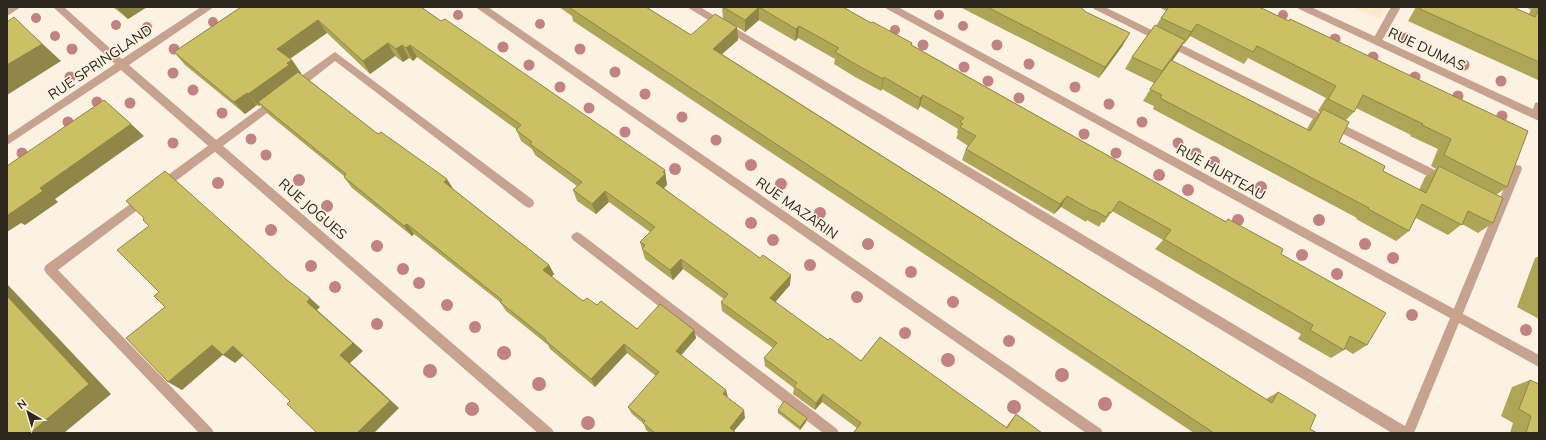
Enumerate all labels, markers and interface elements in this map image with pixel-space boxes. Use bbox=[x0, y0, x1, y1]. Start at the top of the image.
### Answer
street label: RUE SPRINGLAND bbox=[44, 20, 156, 104]
street label: RUE DUMAS bbox=[1385, 23, 1469, 75]
street label: RUE HURTEAU bbox=[1173, 140, 1269, 204]
street label: RUE MAZARIN bbox=[752, 173, 842, 243]
street label: RUE JOGUES bbox=[275, 174, 351, 244]
north arrow bbox=[8, 392, 48, 432]
text: N bbox=[14, 396, 29, 412]

